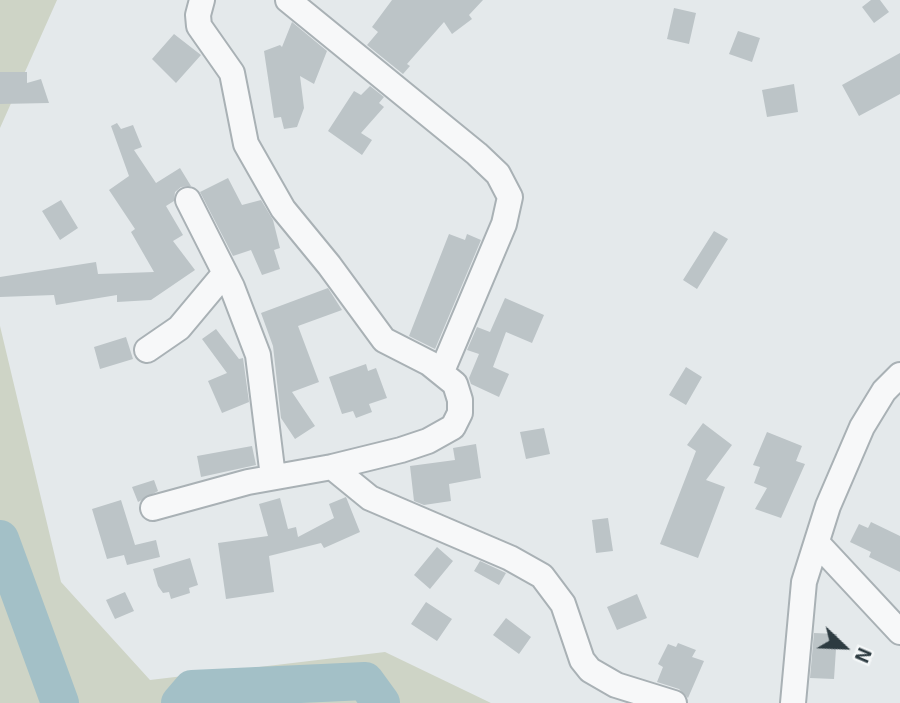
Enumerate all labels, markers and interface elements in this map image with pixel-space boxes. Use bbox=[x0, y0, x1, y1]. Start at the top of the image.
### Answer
north arrow bbox=[809, 612, 879, 682]
text: N bbox=[851, 645, 877, 666]

